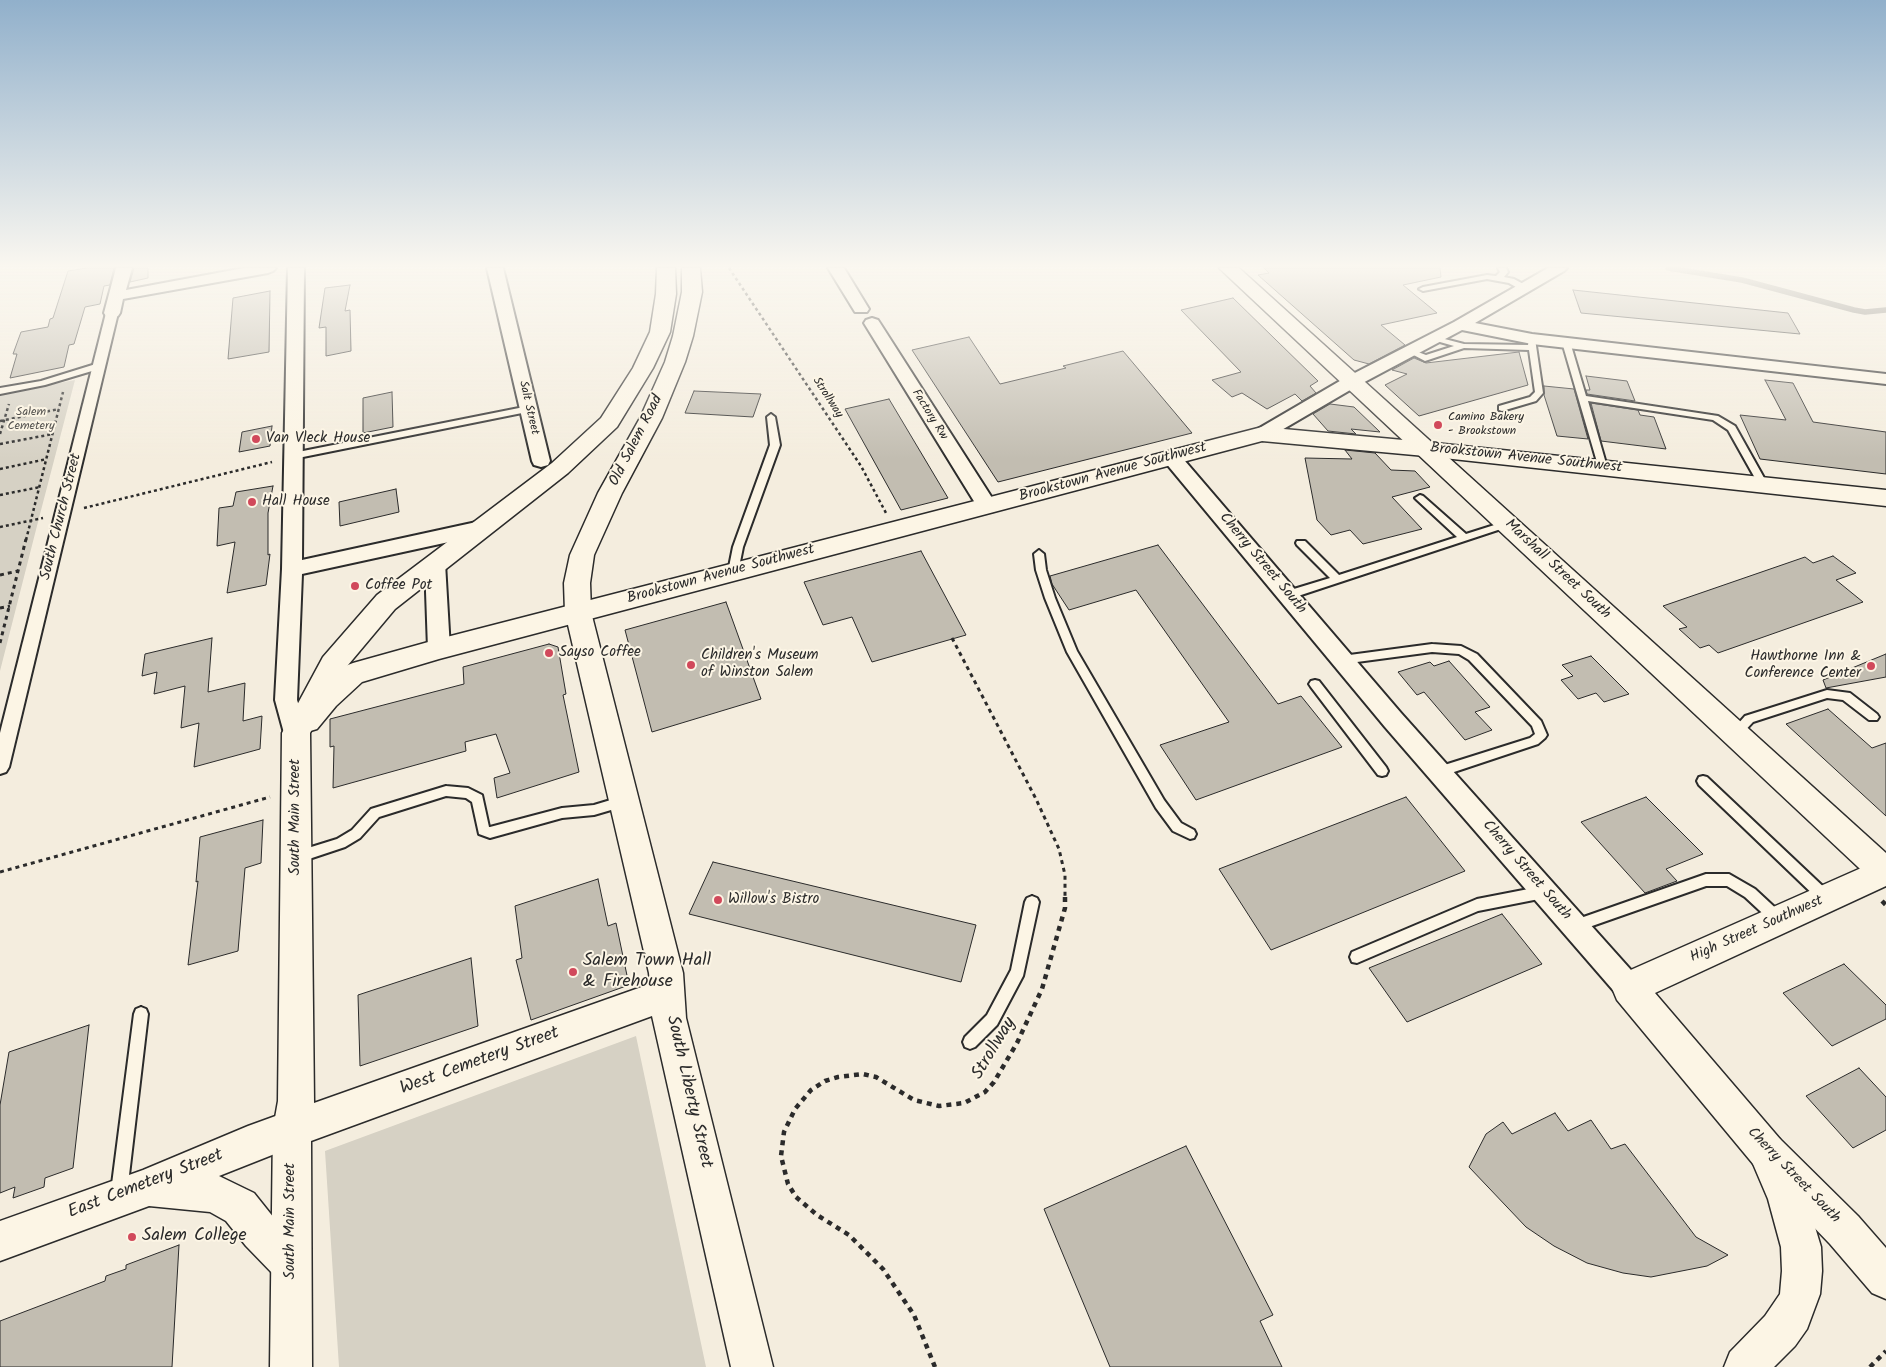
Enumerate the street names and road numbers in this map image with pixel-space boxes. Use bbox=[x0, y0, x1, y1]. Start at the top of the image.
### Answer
street label: Strollway bbox=[809, 375, 845, 421]
street label: Salt Street bbox=[515, 380, 541, 436]
street label: Factory Rw bbox=[908, 387, 950, 443]
street label: Old Salem Road bbox=[606, 392, 668, 490]
street label: Brookstown Avenue Southwest bbox=[1017, 439, 1209, 507]
street label: Brookstown Avenue Southwest bbox=[1429, 440, 1623, 478]
street label: South Church Street bbox=[38, 452, 86, 582]
street label: Cherry Street South bbox=[1214, 510, 1310, 618]
street label: Marshall Street South bbox=[1500, 516, 1614, 624]
street label: Brookstown Avenue Southwest bbox=[625, 541, 817, 609]
street label: South Main Street bbox=[287, 759, 305, 875]
street label: Cherry Street South bbox=[1478, 817, 1574, 925]
street label: High Street Southwest bbox=[1688, 893, 1826, 967]
street label: South Liberty Street bbox=[660, 1014, 716, 1170]
street label: Strollway bbox=[968, 1014, 1022, 1084]
street label: West Cemetery Street bbox=[398, 1023, 562, 1101]
street label: Cherry Street South bbox=[1743, 1124, 1843, 1228]
street label: East Cemetery Street bbox=[65, 1145, 227, 1225]
street label: South Main Street bbox=[282, 1163, 300, 1279]

